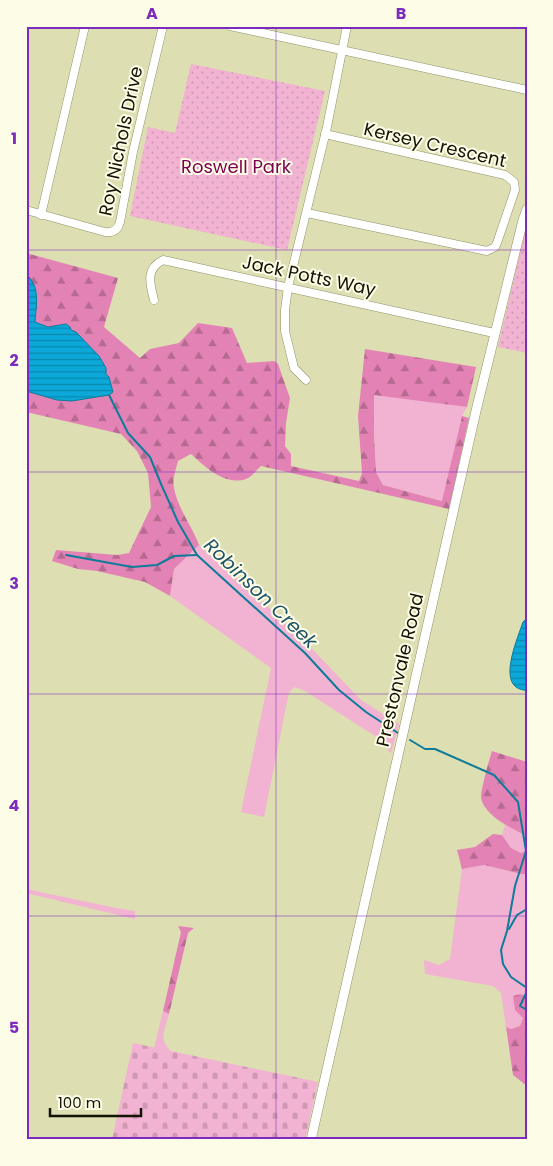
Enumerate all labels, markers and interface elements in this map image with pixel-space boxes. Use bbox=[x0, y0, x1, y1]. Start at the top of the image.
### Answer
text: A bbox=[146, 2, 158, 25]
text: B bbox=[396, 2, 406, 25]
street label: Roy Nichols Drive bbox=[92, 64, 149, 218]
street label: Kersey Crescent bbox=[361, 116, 509, 173]
text: 1 bbox=[11, 127, 17, 150]
park label: Roswell Park bbox=[181, 154, 292, 179]
street label: Jack Potts Way bbox=[240, 249, 378, 302]
text: 2 bbox=[9, 349, 19, 372]
water label: Robinson Creek bbox=[198, 532, 324, 655]
text: 3 bbox=[9, 572, 19, 595]
street label: Prestonvale Road bbox=[370, 591, 429, 749]
text: 4 bbox=[9, 794, 20, 817]
text: 5 bbox=[9, 1016, 19, 1039]
scale bar bbox=[50, 1086, 141, 1118]
text: 100 m bbox=[58, 1092, 101, 1113]

